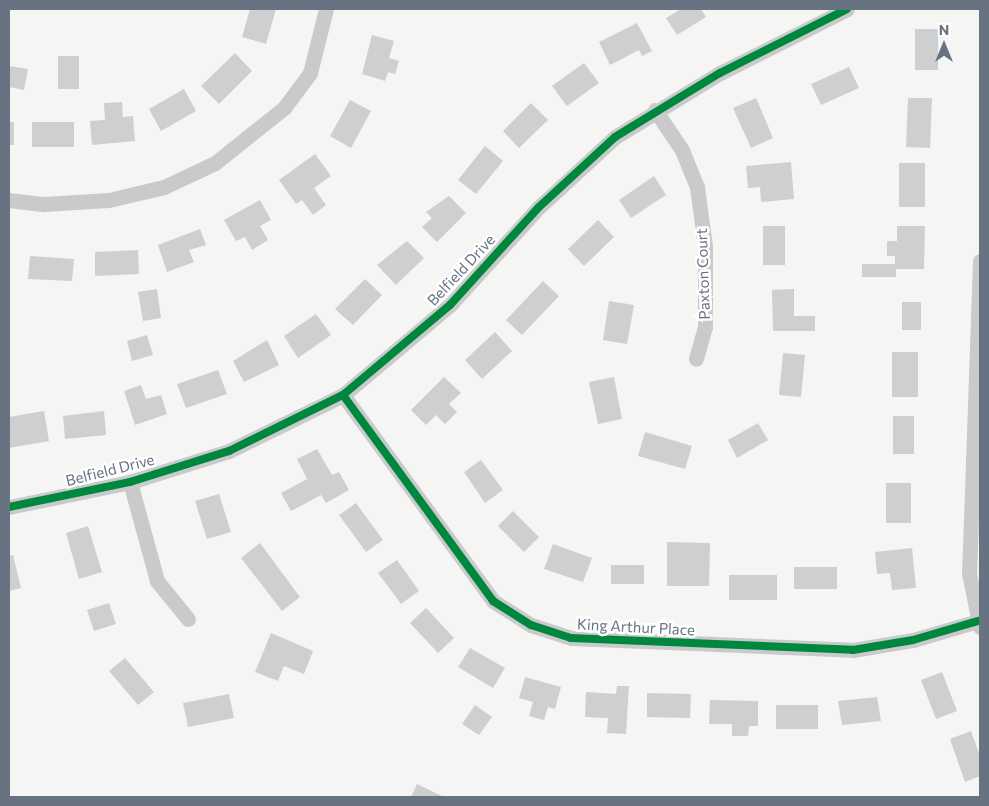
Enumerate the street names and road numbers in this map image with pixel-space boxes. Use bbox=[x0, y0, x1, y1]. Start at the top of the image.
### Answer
street label: Paxton Court bbox=[692, 228, 714, 320]
street label: Belfield Drive bbox=[423, 231, 499, 309]
street label: Belfield Drive bbox=[64, 450, 156, 490]
street label: King Arthur Place bbox=[576, 615, 696, 639]

